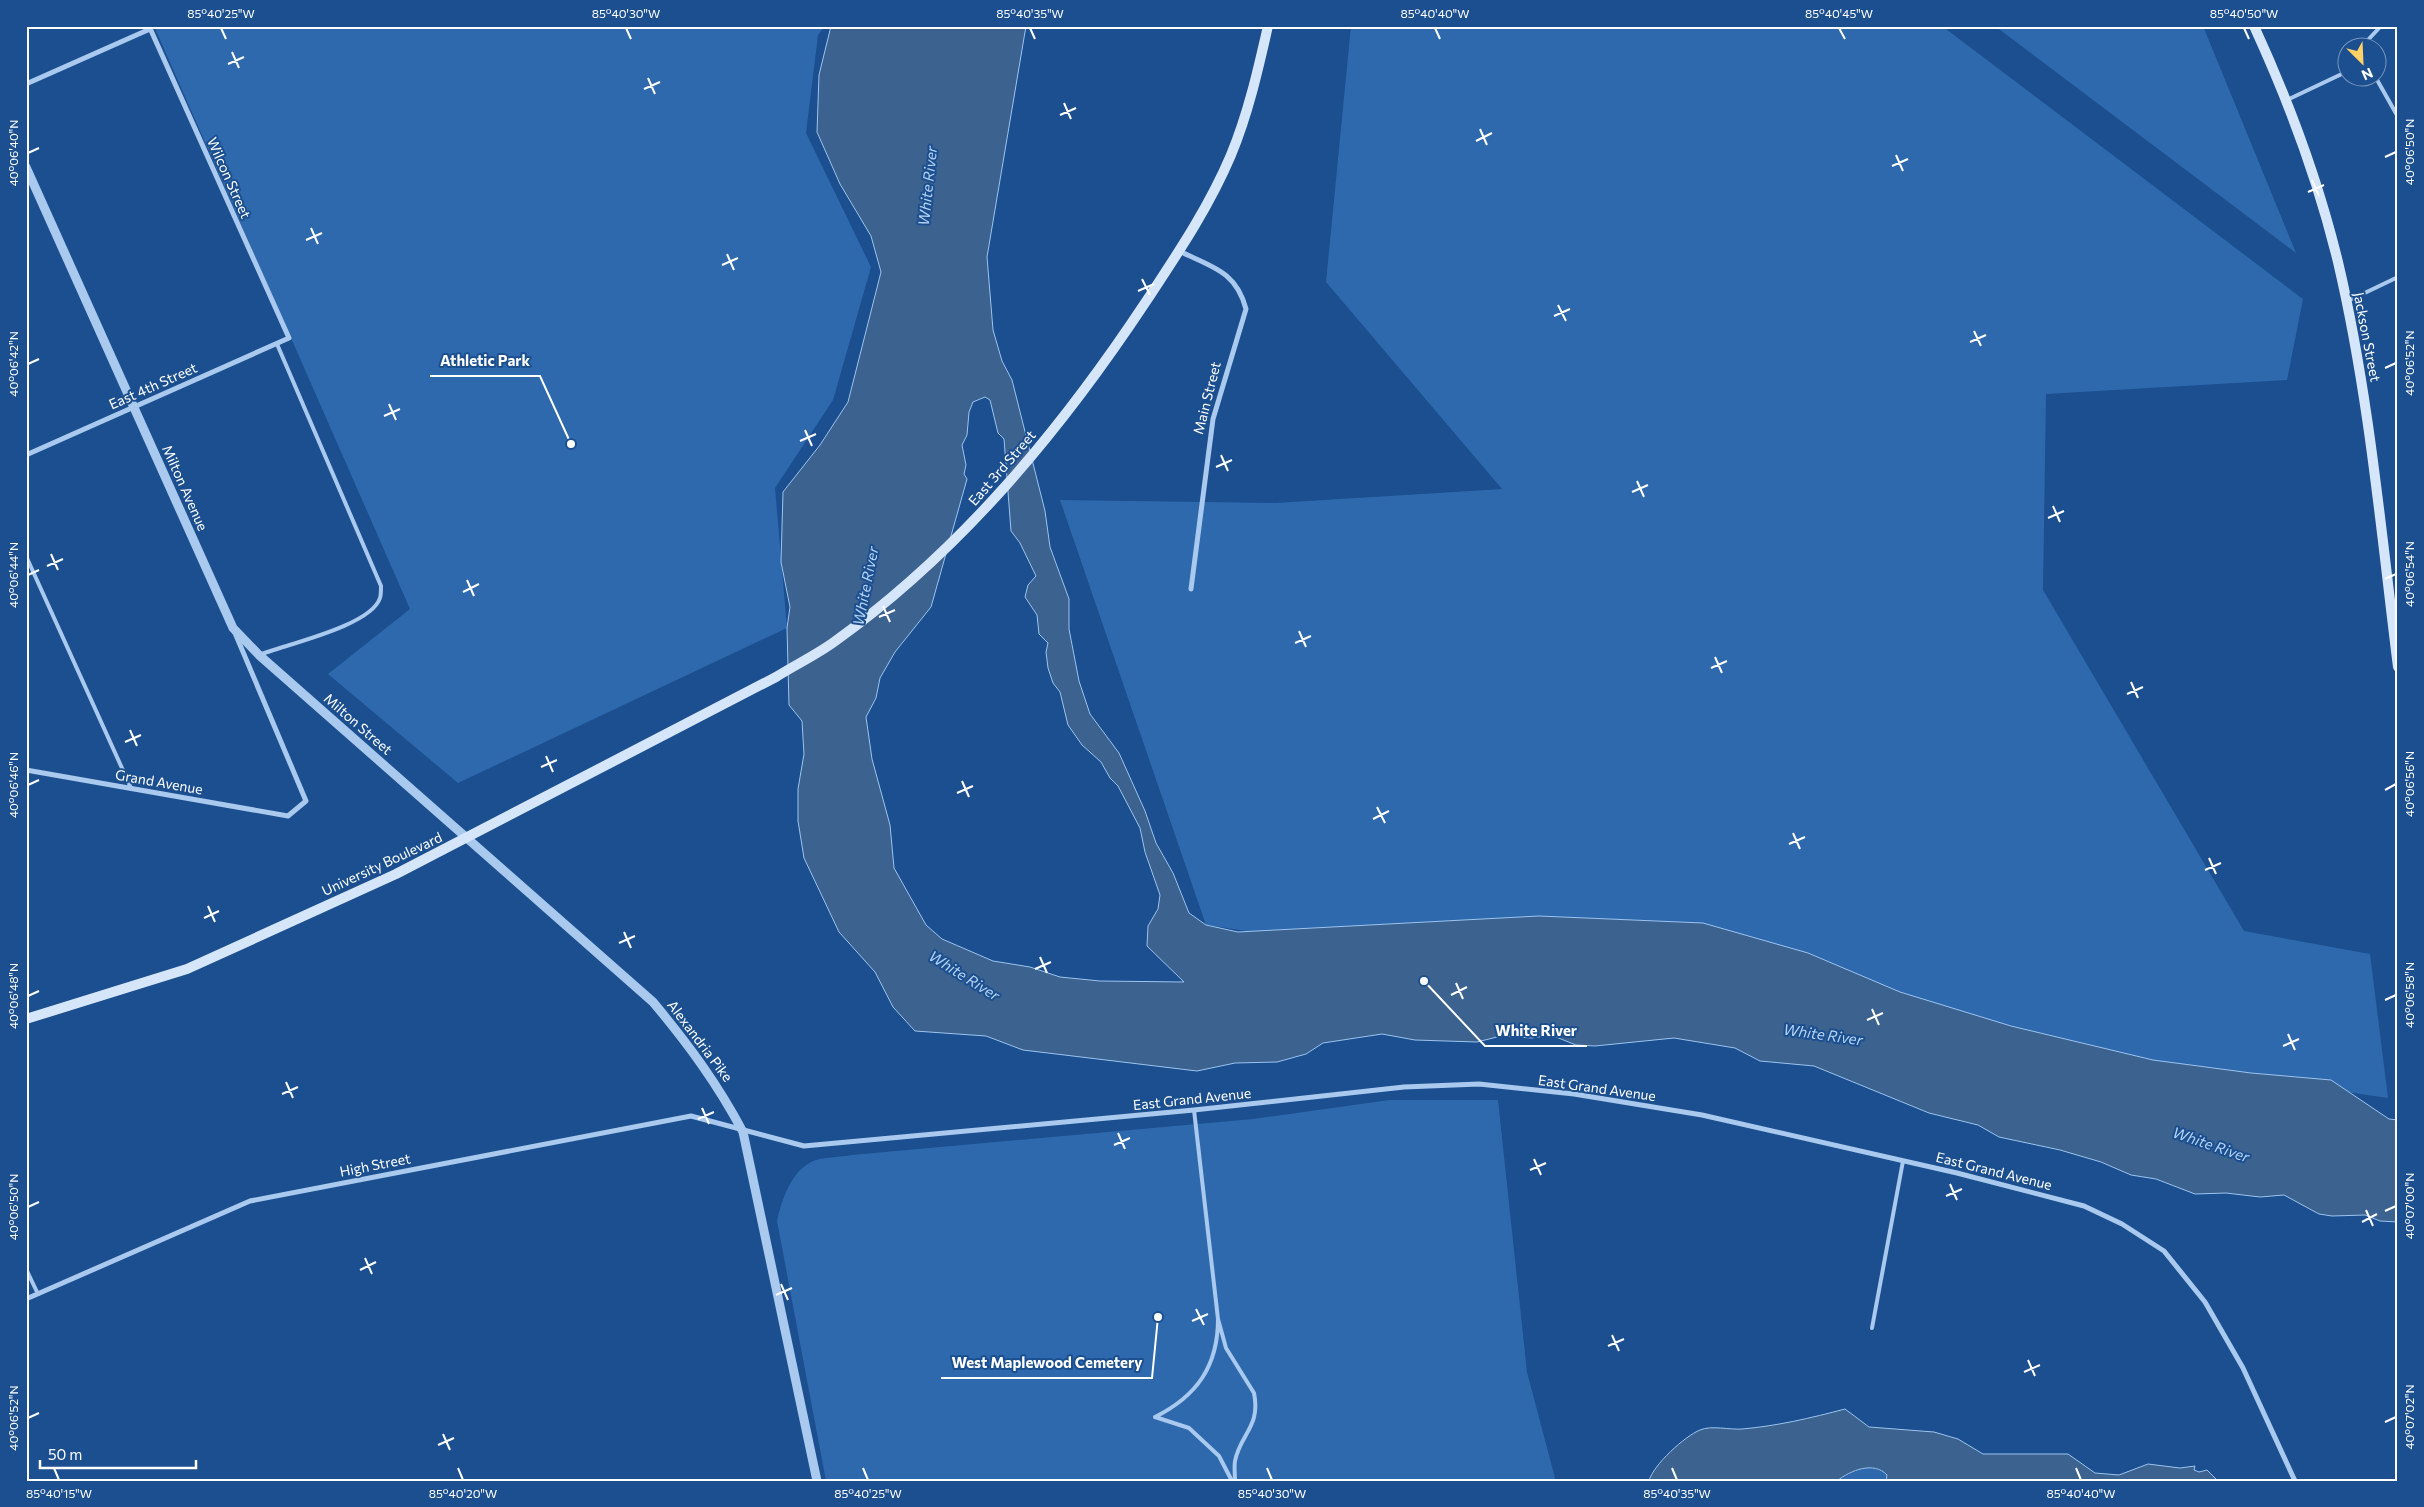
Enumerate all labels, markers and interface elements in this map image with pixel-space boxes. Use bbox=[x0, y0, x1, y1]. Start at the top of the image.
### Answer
text: 85°40'25"W bbox=[187, 6, 255, 20]
text: 85°40'30"W bbox=[592, 6, 660, 20]
text: 85°40'35"W bbox=[996, 6, 1064, 20]
text: 85°40'40"W bbox=[1400, 6, 1470, 20]
text: 85°40'45"W bbox=[1805, 6, 1873, 20]
text: 85°40'50"W bbox=[2210, 6, 2278, 20]
north arrow bbox=[2336, 38, 2386, 88]
text: N bbox=[2359, 64, 2376, 84]
text: 40°06'50"N bbox=[2402, 119, 2416, 185]
text: 40°06'40"N bbox=[6, 120, 20, 186]
street label: Wilcon Street bbox=[204, 135, 255, 221]
water label: White River bbox=[914, 144, 940, 227]
street label: Jackson Street bbox=[2350, 291, 2385, 383]
text: 40°06'52"N bbox=[2402, 330, 2416, 396]
text: 40°06'42"N bbox=[6, 331, 20, 397]
callout: Athletic Park bbox=[430, 346, 540, 376]
text: Athletic Park bbox=[440, 351, 530, 369]
street label: East 4th Street bbox=[106, 358, 200, 413]
street label: Main Street bbox=[1189, 359, 1224, 436]
street label: East 3rd Street bbox=[964, 426, 1039, 509]
street label: Milton Avenue bbox=[159, 442, 212, 533]
text: 40°06'54"N bbox=[2402, 541, 2416, 607]
text: 40°06'44"N bbox=[6, 542, 20, 608]
water label: White River bbox=[849, 544, 882, 627]
street label: Milton Street bbox=[321, 689, 396, 758]
text: 40°06'56"N bbox=[2402, 751, 2416, 817]
text: 40°06'46"N bbox=[6, 752, 20, 818]
street label: Grand Avenue bbox=[114, 765, 204, 798]
street label: University Boulevard bbox=[319, 828, 445, 899]
water label: White River bbox=[926, 946, 1004, 1004]
text: 40°06'58"N bbox=[2402, 962, 2416, 1028]
text: 40°06'48"N bbox=[6, 963, 20, 1029]
street label: Alexandria Pike bbox=[664, 997, 737, 1085]
callout: White River bbox=[1485, 1016, 1587, 1046]
water label: White River bbox=[1782, 1020, 1865, 1049]
text: White River bbox=[1495, 1021, 1577, 1039]
street label: East Grand Avenue bbox=[1537, 1071, 1657, 1104]
street label: East Grand Avenue bbox=[1132, 1084, 1252, 1113]
water label: White River bbox=[2171, 1123, 2253, 1166]
street label: East Grand Avenue bbox=[1934, 1148, 2054, 1193]
street label: High Street bbox=[338, 1149, 412, 1180]
text: 40°07'00"N bbox=[2402, 1173, 2416, 1239]
text: 40°06'50"N bbox=[6, 1174, 20, 1240]
callout: West Maplewood Cemetery bbox=[941, 1348, 1152, 1378]
text: West Maplewood Cemetery bbox=[952, 1353, 1143, 1371]
text: 40°07'02"N bbox=[2402, 1384, 2416, 1450]
text: 40°06'52"N bbox=[6, 1385, 20, 1451]
scale bar bbox=[40, 1437, 196, 1469]
text: 50 m bbox=[48, 1445, 82, 1463]
text: 85°40'15"W bbox=[26, 1486, 92, 1500]
text: 85°40'20"W bbox=[429, 1486, 497, 1500]
text: 85°40'25"W bbox=[834, 1486, 902, 1500]
text: 85°40'30"W bbox=[1238, 1486, 1306, 1500]
text: 85°40'35"W bbox=[1643, 1486, 1711, 1500]
text: 85°40'40"W bbox=[2046, 1486, 2116, 1500]

